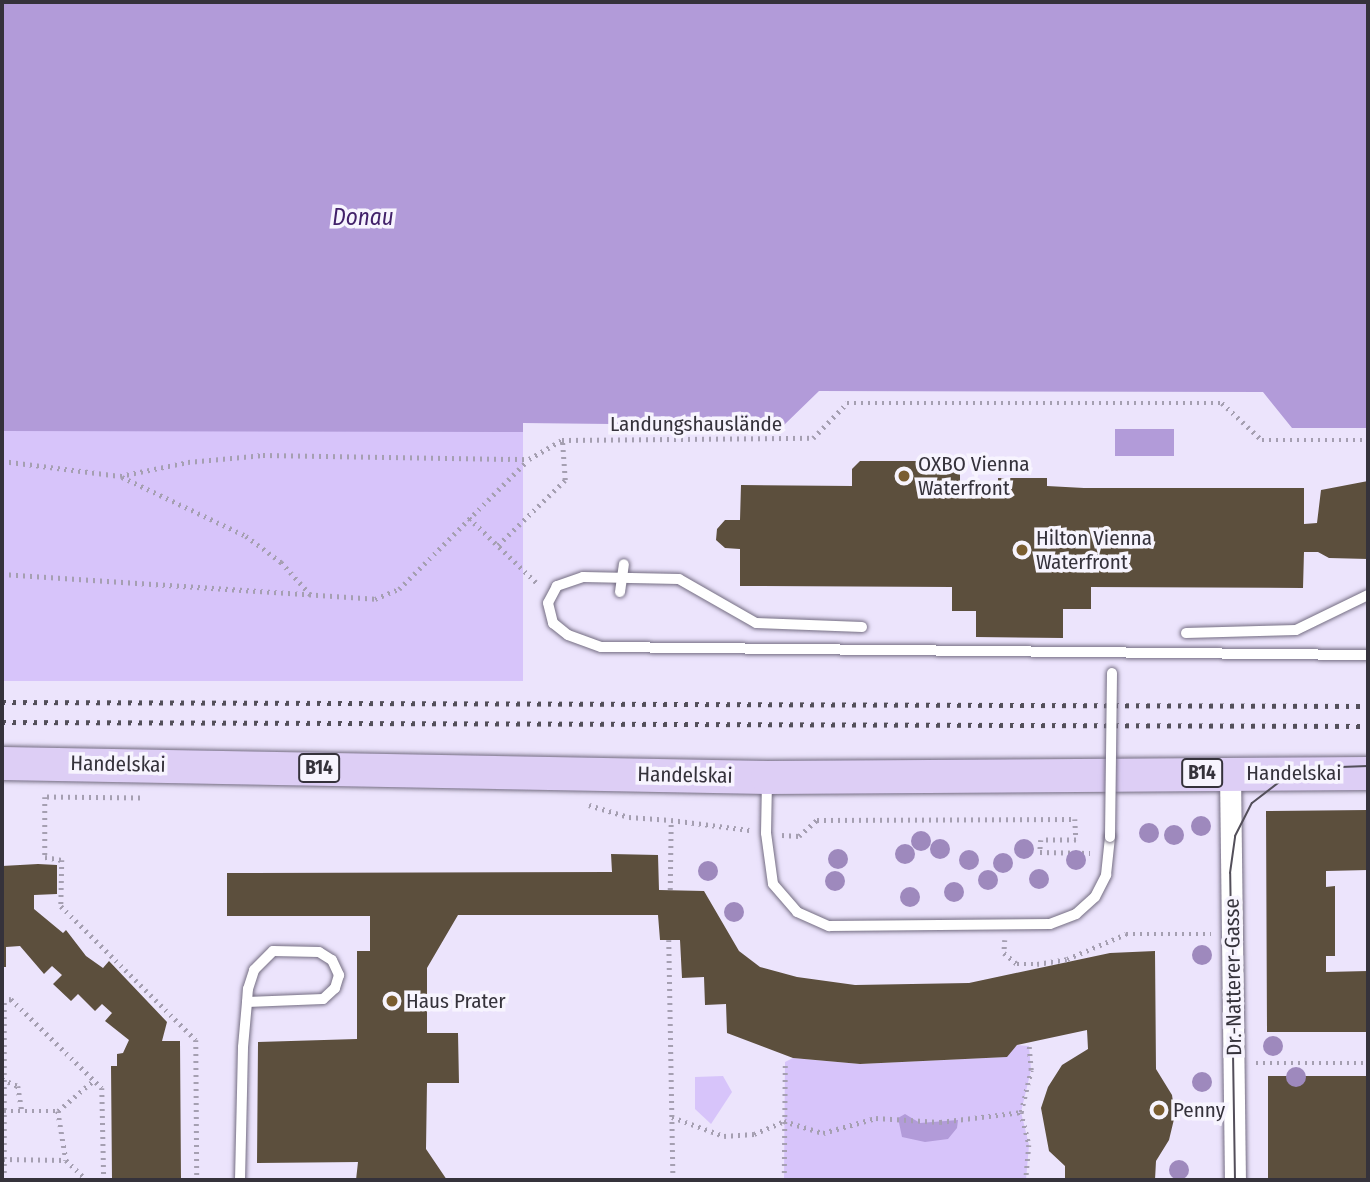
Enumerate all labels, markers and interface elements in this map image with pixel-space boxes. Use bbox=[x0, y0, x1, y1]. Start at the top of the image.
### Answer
water label: Donau bbox=[332, 203, 394, 231]
street label: Landungshauslände bbox=[610, 411, 782, 437]
place label: OXBO Vienna Waterfront bbox=[918, 451, 1030, 501]
marker: OXBO Vienna Waterfront bbox=[896, 468, 912, 484]
place label: Hilton Vienna Waterfront bbox=[1036, 525, 1152, 575]
marker: Hilton Vienna Waterfront bbox=[1014, 542, 1030, 558]
street label: Handelskai bbox=[70, 751, 166, 777]
road number: B14 bbox=[298, 752, 340, 783]
road number: B14 bbox=[1181, 758, 1223, 788]
street label: Handelskai bbox=[1246, 760, 1342, 786]
street label: Handelskai bbox=[637, 762, 733, 788]
street label: Dr.-Natterer-Gasse bbox=[1219, 898, 1247, 1056]
place label: Haus Prater bbox=[406, 988, 506, 1014]
marker: Haus Prater bbox=[384, 993, 400, 1009]
place label: Penny bbox=[1173, 1097, 1225, 1123]
marker: Penny bbox=[1151, 1102, 1167, 1118]

